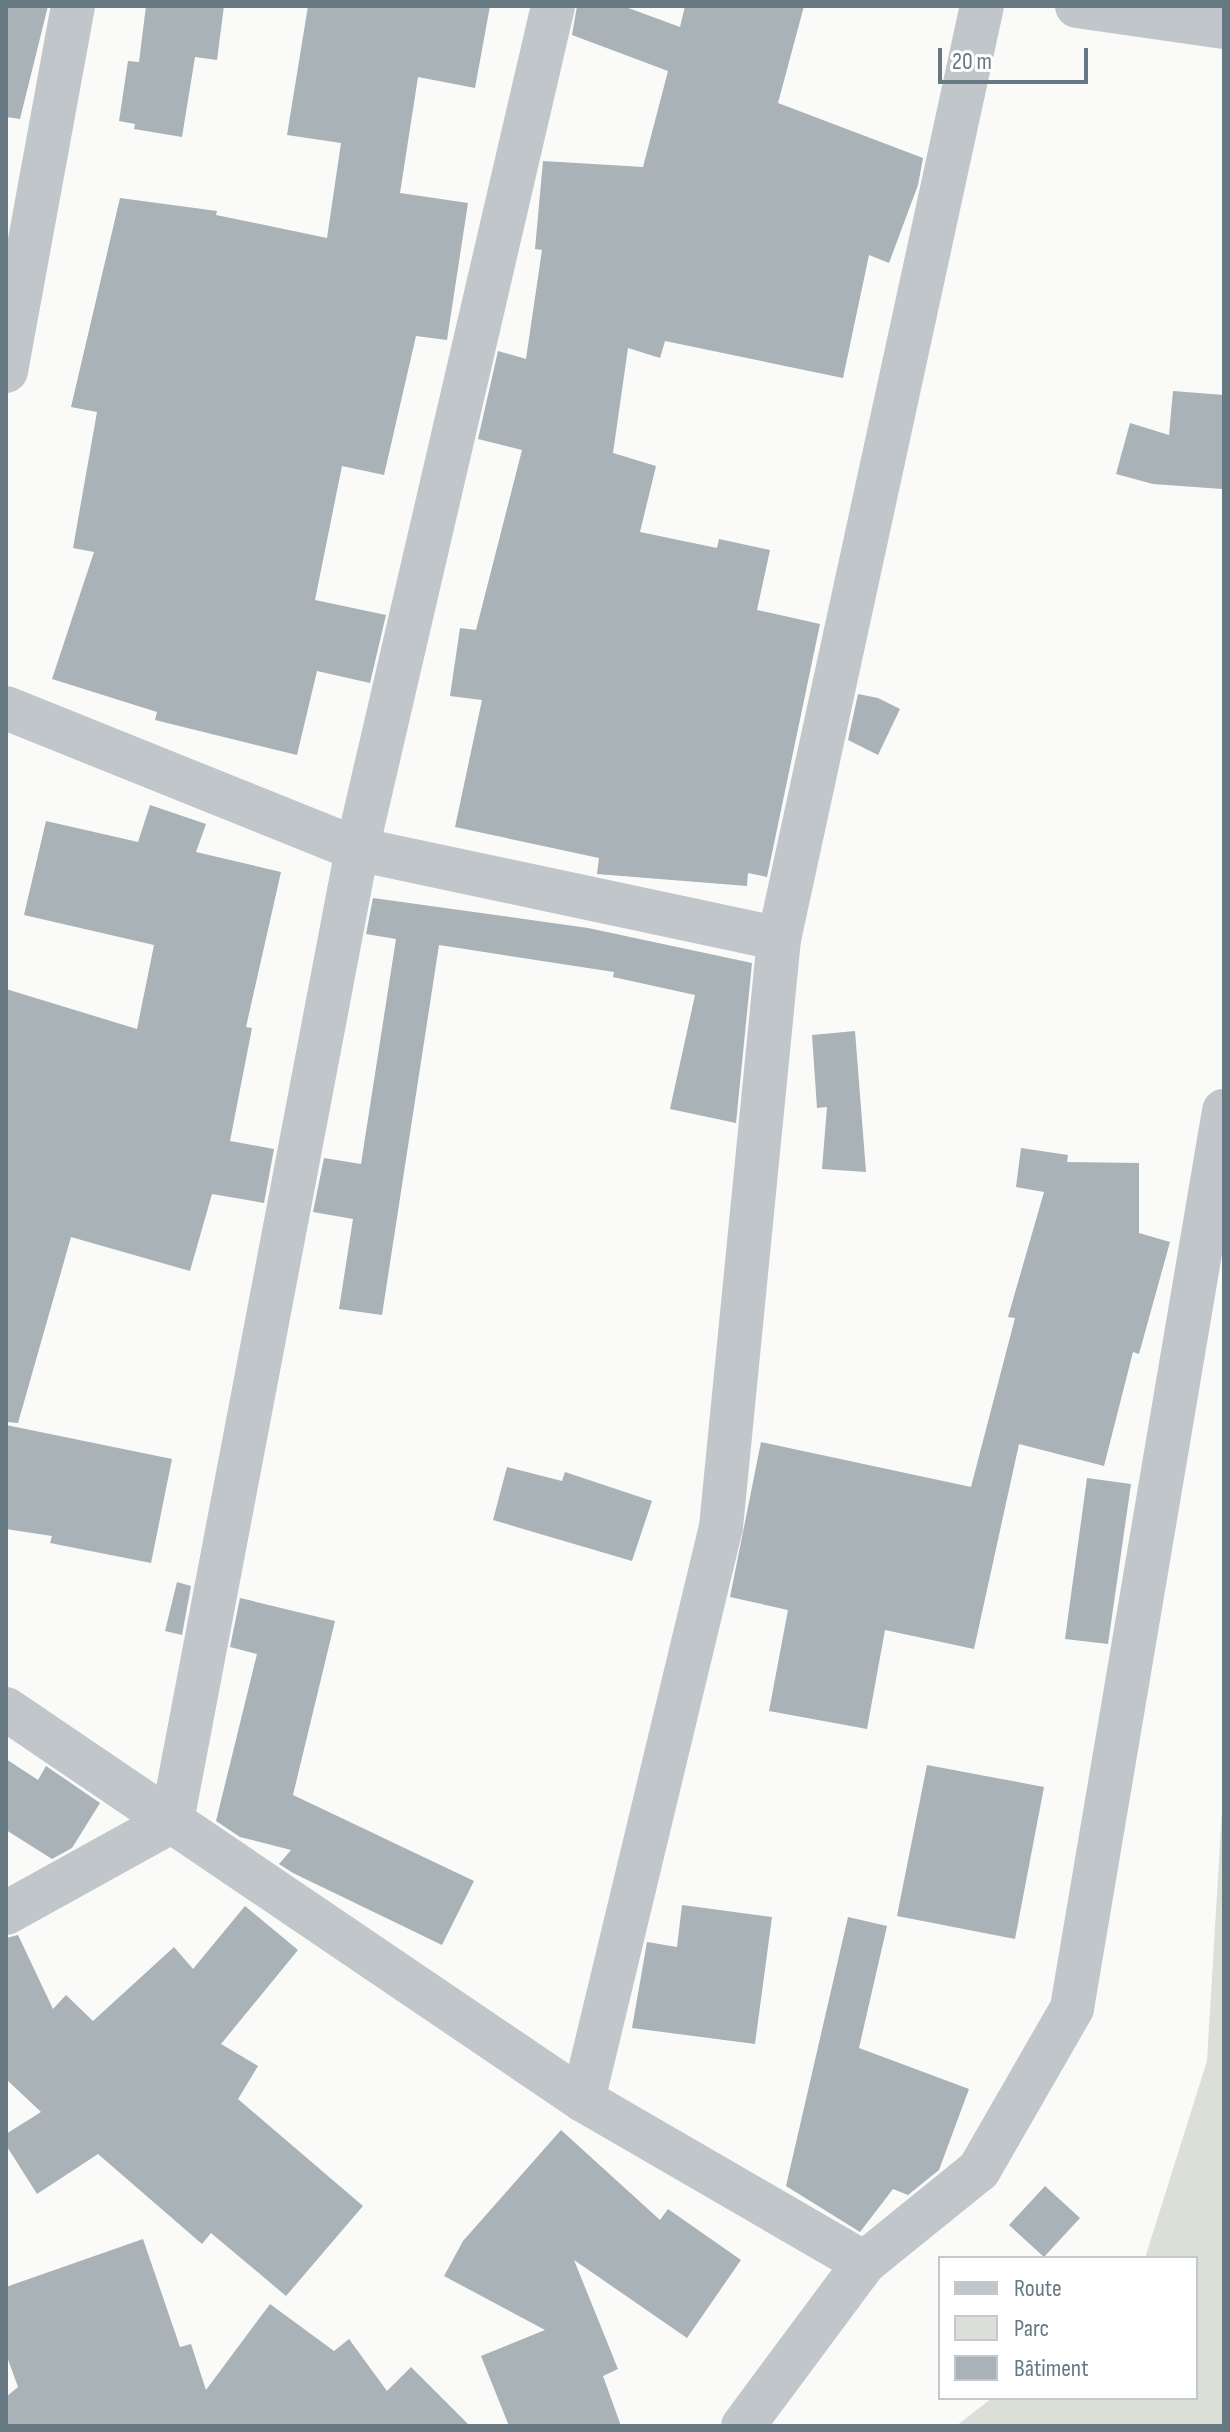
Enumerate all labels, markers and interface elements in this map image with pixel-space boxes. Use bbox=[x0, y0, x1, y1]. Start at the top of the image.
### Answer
scale bar bbox=[942, 32, 1092, 82]
text: 20 m bbox=[952, 47, 992, 76]
legend bbox=[938, 2256, 1198, 2400]
text: Route bbox=[1014, 2274, 1062, 2303]
text: Parc bbox=[1014, 2314, 1049, 2343]
text: Bâtiment bbox=[1014, 2354, 1089, 2383]

